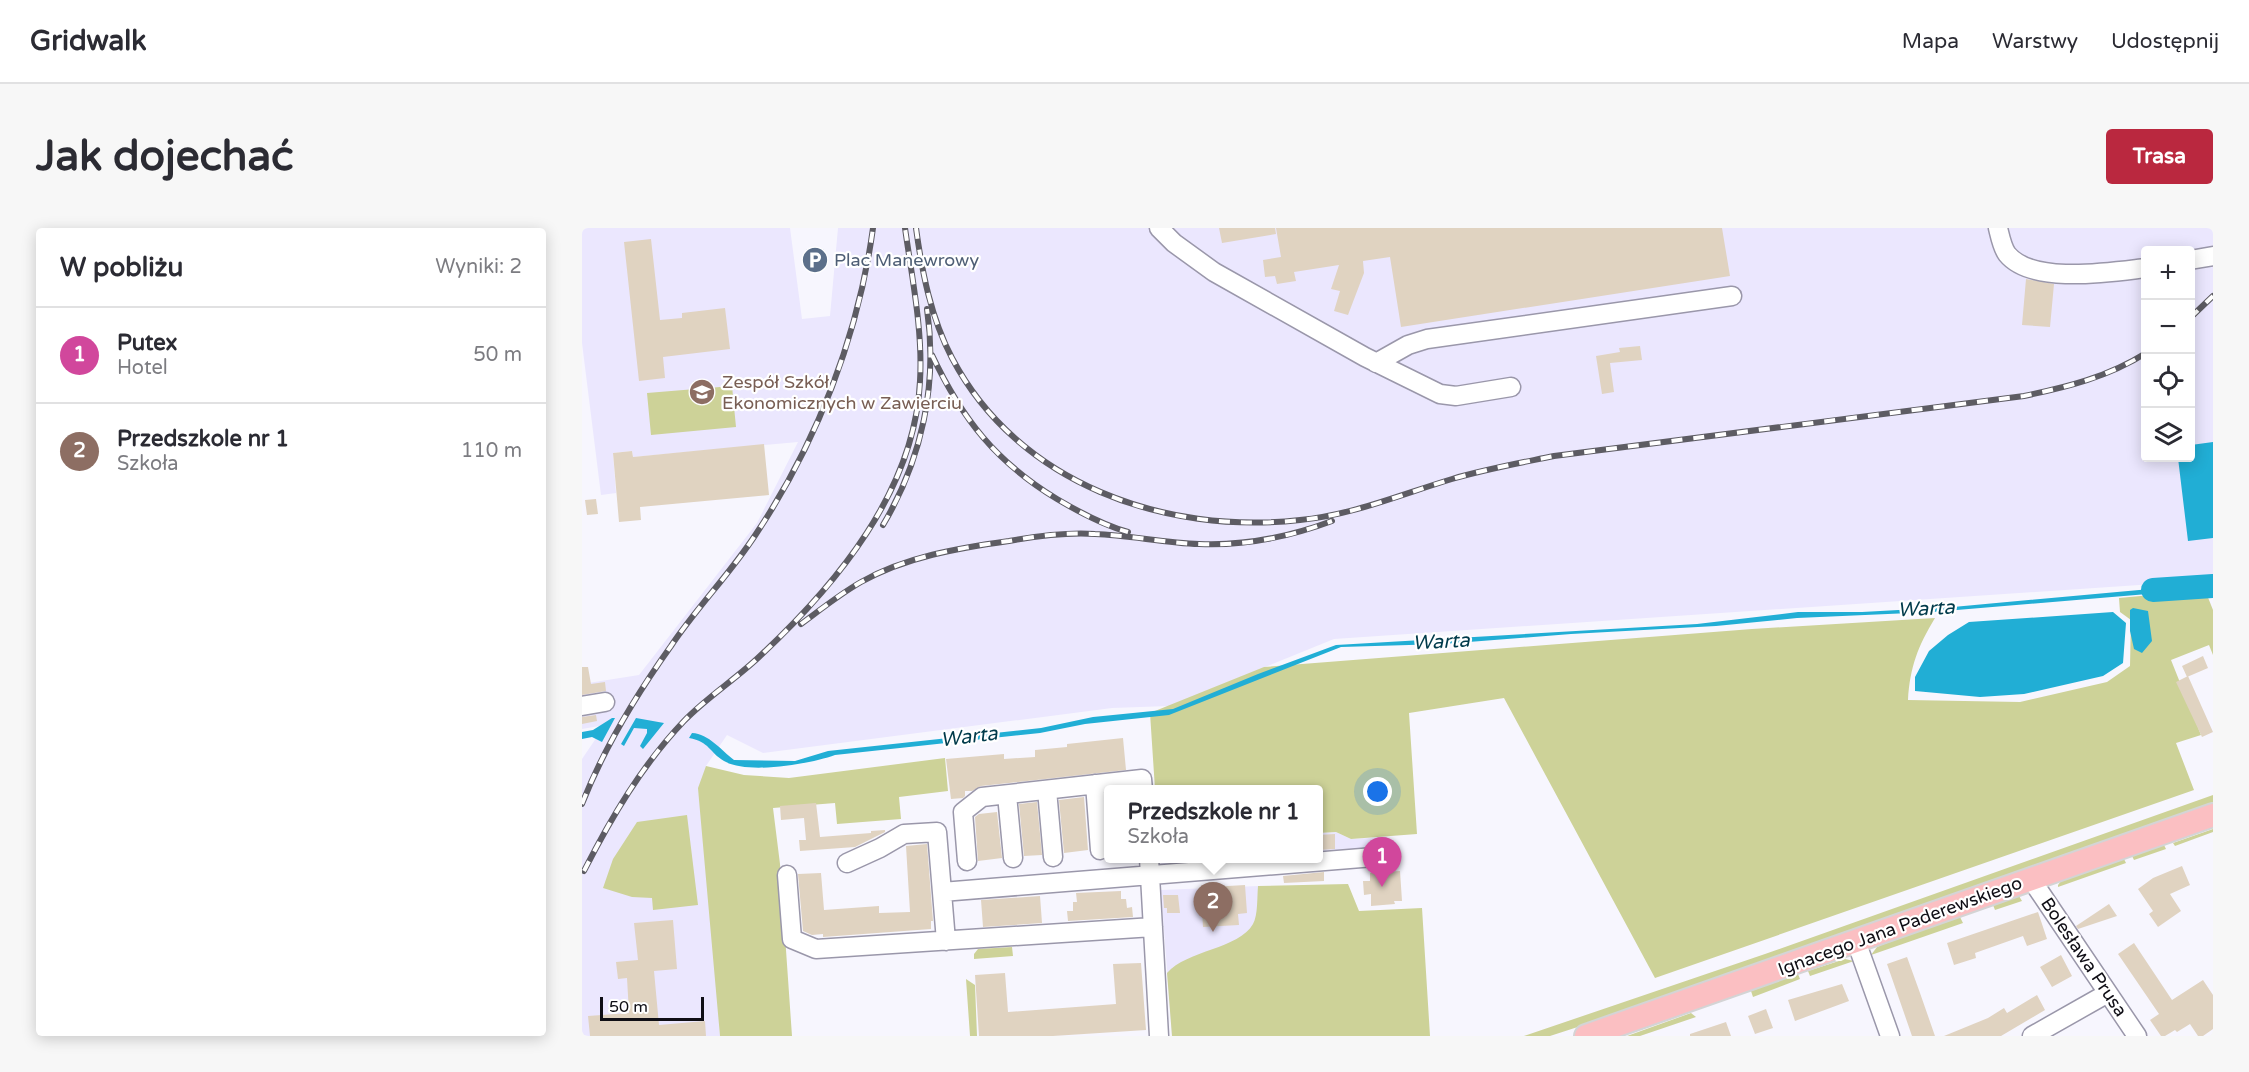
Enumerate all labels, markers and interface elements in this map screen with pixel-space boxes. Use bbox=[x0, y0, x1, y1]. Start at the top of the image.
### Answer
text: Gridwalk bbox=[30, 24, 147, 58]
text: Mapa bbox=[1902, 29, 1959, 54]
text: Warstwy bbox=[1992, 29, 2078, 54]
text: Udostępnij bbox=[2111, 29, 2219, 54]
button: Trasa bbox=[2106, 129, 2213, 184]
text: Jak dojechać bbox=[36, 131, 293, 182]
parking icon: Plac Manewrowy bbox=[800, 245, 830, 275]
map controls bbox=[2141, 246, 2195, 462]
button: + bbox=[2141, 246, 2195, 300]
place label: Plac Manewrowy bbox=[834, 249, 979, 271]
text: W pobliżu bbox=[60, 252, 183, 283]
text: Wyniki: 2 bbox=[435, 255, 522, 279]
button: − bbox=[2141, 300, 2195, 354]
text: Putex bbox=[117, 330, 178, 356]
text: 1 bbox=[73, 343, 86, 367]
text: 50 m bbox=[473, 343, 522, 367]
button: locate bbox=[2141, 354, 2195, 408]
text: Hotel bbox=[117, 356, 168, 380]
place label: Zespół Szkół Ekonomicznych w Zawierciu bbox=[722, 371, 962, 414]
school or university icon: Zespół Szkół Ekonomicznych w Zawierciu bbox=[687, 377, 717, 407]
button: layers bbox=[2141, 408, 2195, 462]
text: Przedszkole nr 1 bbox=[117, 426, 289, 452]
text: 2 bbox=[73, 439, 86, 463]
text: 110 m bbox=[461, 439, 522, 463]
text: Szkoła bbox=[117, 452, 179, 476]
water label: Warta bbox=[1897, 595, 1956, 622]
water label: Warta bbox=[1412, 628, 1471, 655]
water label: Warta bbox=[939, 722, 1000, 752]
your location bbox=[1363, 777, 1392, 806]
popup bbox=[1104, 785, 1323, 863]
text: Przedszkole nr 1 bbox=[1127, 799, 1300, 825]
text: Szkoła bbox=[1127, 825, 1189, 849]
pin: 1 bbox=[1362, 838, 1402, 887]
street label: Ignacego Jana Paderewskiego bbox=[1775, 872, 2025, 980]
pin: 2 bbox=[1194, 882, 1232, 932]
street label: Bolesława Prusa bbox=[2036, 893, 2132, 1021]
scale bar bbox=[600, 994, 704, 1022]
text: 50 m bbox=[609, 997, 648, 1017]

